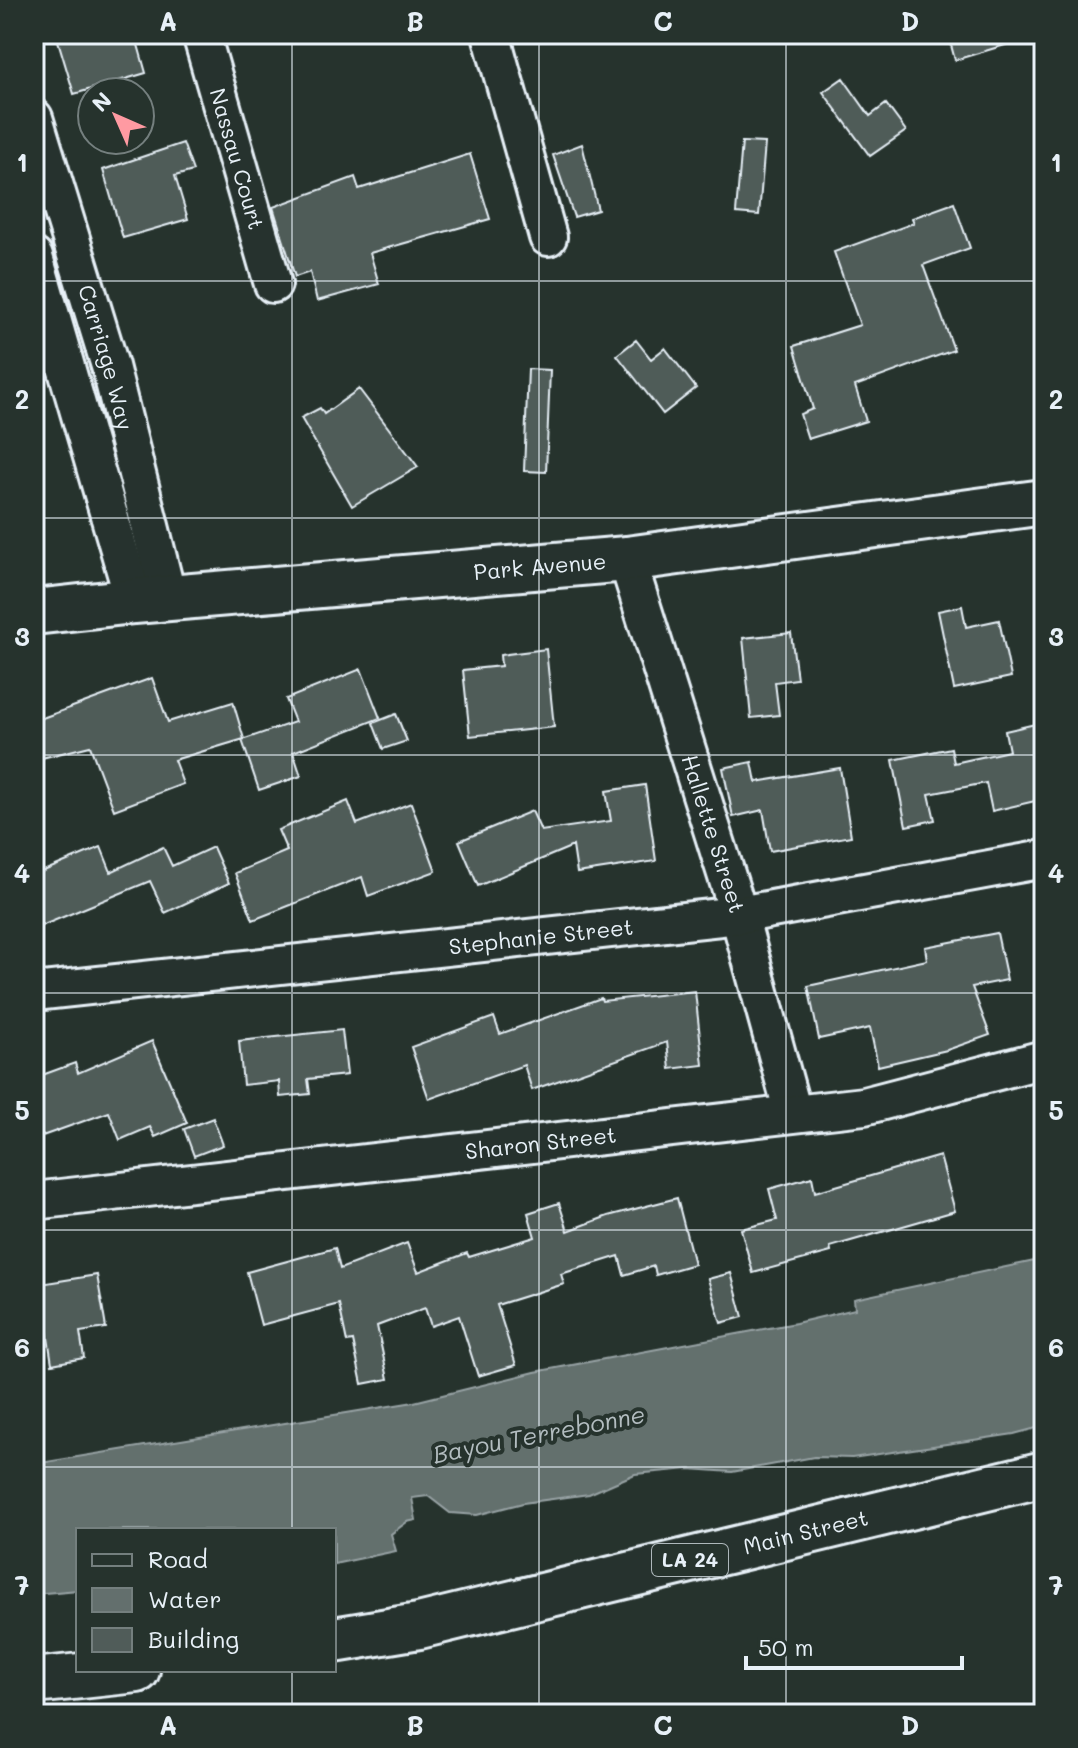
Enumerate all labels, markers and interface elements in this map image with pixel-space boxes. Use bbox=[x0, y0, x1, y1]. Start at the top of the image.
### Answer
text: A bbox=[159, 4, 177, 38]
text: B bbox=[406, 4, 424, 38]
text: C bbox=[653, 4, 673, 38]
text: D bbox=[901, 4, 919, 38]
north arrow bbox=[76, 76, 156, 156]
text: N bbox=[85, 85, 118, 118]
street label: Nassau Court bbox=[203, 85, 272, 233]
text: 1 bbox=[16, 145, 28, 179]
text: 1 bbox=[1050, 145, 1062, 179]
street label: Carriage Way bbox=[72, 281, 140, 433]
text: 2 bbox=[15, 382, 29, 416]
text: 2 bbox=[1049, 382, 1063, 416]
street label: Park Avenue bbox=[472, 546, 607, 586]
text: 3 bbox=[14, 619, 30, 653]
text: 3 bbox=[1048, 619, 1064, 653]
street label: Hallette Street bbox=[675, 751, 752, 916]
text: 4 bbox=[14, 856, 30, 890]
text: 4 bbox=[1048, 856, 1064, 890]
street label: Stephanie Street bbox=[447, 912, 635, 961]
text: 5 bbox=[14, 1093, 30, 1127]
text: 5 bbox=[1048, 1093, 1064, 1127]
street label: Sharon Street bbox=[464, 1119, 618, 1166]
text: 6 bbox=[14, 1330, 30, 1364]
text: 6 bbox=[1048, 1330, 1064, 1364]
water label: Bayou Terrebonne bbox=[430, 1398, 647, 1469]
street label: Main Street bbox=[740, 1502, 871, 1561]
legend bbox=[76, 1528, 336, 1672]
text: Road bbox=[148, 1543, 208, 1574]
road number: LA 24 bbox=[652, 1544, 728, 1576]
text: 7 bbox=[15, 1568, 29, 1602]
text: 7 bbox=[1049, 1568, 1063, 1602]
text: Water bbox=[148, 1583, 222, 1614]
scale bar bbox=[746, 1620, 962, 1670]
text: Building bbox=[148, 1623, 239, 1654]
text: 50 m bbox=[758, 1631, 814, 1662]
text: A bbox=[159, 1708, 177, 1742]
text: B bbox=[406, 1708, 424, 1742]
text: C bbox=[653, 1708, 673, 1742]
text: D bbox=[901, 1708, 919, 1742]

